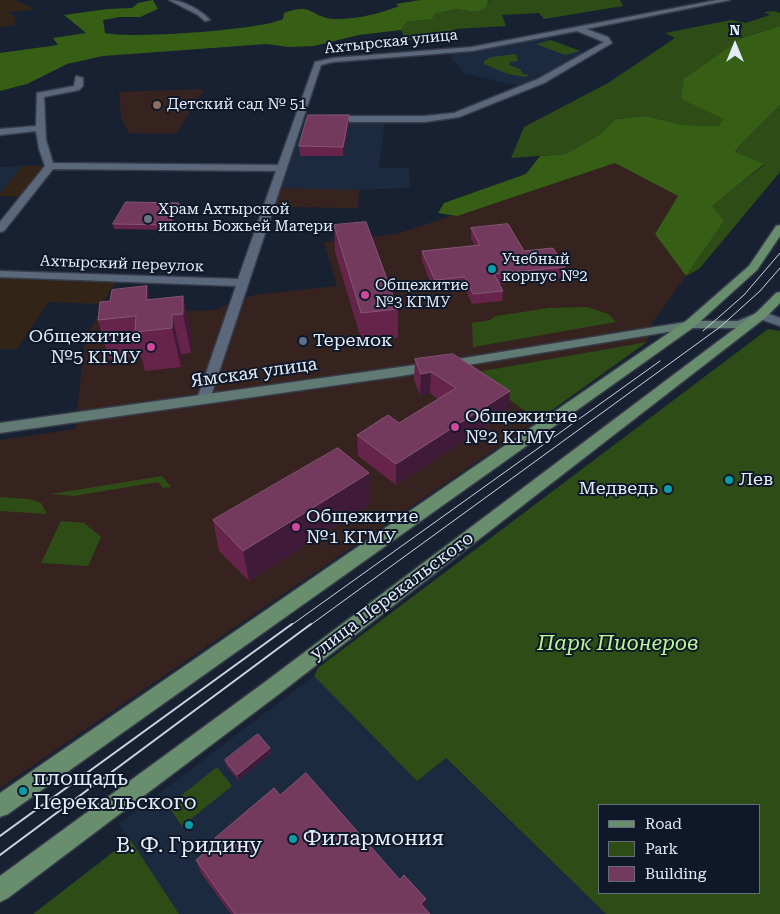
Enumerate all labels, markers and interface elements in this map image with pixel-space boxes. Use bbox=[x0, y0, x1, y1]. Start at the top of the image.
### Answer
north arrow bbox=[710, 20, 760, 70]
text: N bbox=[730, 22, 740, 38]
street label: Ахтырская улица bbox=[324, 26, 458, 58]
place label: Детский сад № 51 bbox=[167, 96, 307, 114]
marker: Детский сад № 51 bbox=[151, 99, 163, 111]
place label: Храм Ахтырской иконы Божьей Матери bbox=[158, 201, 333, 236]
marker: Храм Ахтырской иконы Божьей Матери bbox=[142, 213, 154, 225]
place label: Учебный корпус №2 bbox=[502, 251, 588, 286]
street label: Ахтырский переулок bbox=[40, 252, 204, 276]
marker: Учебный корпус №2 bbox=[486, 263, 498, 275]
place label: Общежитие №3 КГМУ bbox=[375, 277, 469, 312]
marker: Общежитие №3 КГМУ bbox=[359, 289, 371, 301]
place label: Общежитие №5 КГМУ bbox=[29, 326, 141, 368]
place label: Теремок bbox=[313, 330, 392, 352]
marker: Теремок bbox=[297, 335, 309, 347]
marker: Общежитие №5 КГМУ bbox=[145, 341, 157, 353]
street label: Ямская улица bbox=[189, 353, 319, 393]
place label: Общежитие №2 КГМУ bbox=[465, 406, 577, 448]
marker: Общежитие №2 КГМУ bbox=[449, 421, 461, 433]
place label: Лев bbox=[739, 469, 773, 491]
marker: Лев bbox=[723, 474, 735, 486]
place label: Медведь bbox=[579, 478, 658, 500]
marker: Медведь bbox=[662, 483, 674, 495]
place label: Общежитие №1 КГМУ bbox=[306, 506, 418, 548]
marker: Общежитие №1 КГМУ bbox=[290, 521, 302, 533]
street label: улица Перекальского bbox=[306, 527, 478, 665]
park label: Парк Пионеров bbox=[537, 631, 699, 657]
place label: площадь Перекальского bbox=[33, 766, 197, 816]
marker: площадь Перекальского bbox=[17, 785, 29, 797]
legend bbox=[598, 804, 760, 894]
text: Road bbox=[645, 815, 682, 833]
marker: В. Ф. Гридину bbox=[183, 819, 195, 831]
place label: Филармония bbox=[303, 826, 444, 852]
place label: В. Ф. Гридину bbox=[116, 833, 262, 859]
marker: Филармония bbox=[287, 833, 299, 845]
text: Park bbox=[645, 840, 678, 858]
text: Building bbox=[645, 865, 706, 883]

